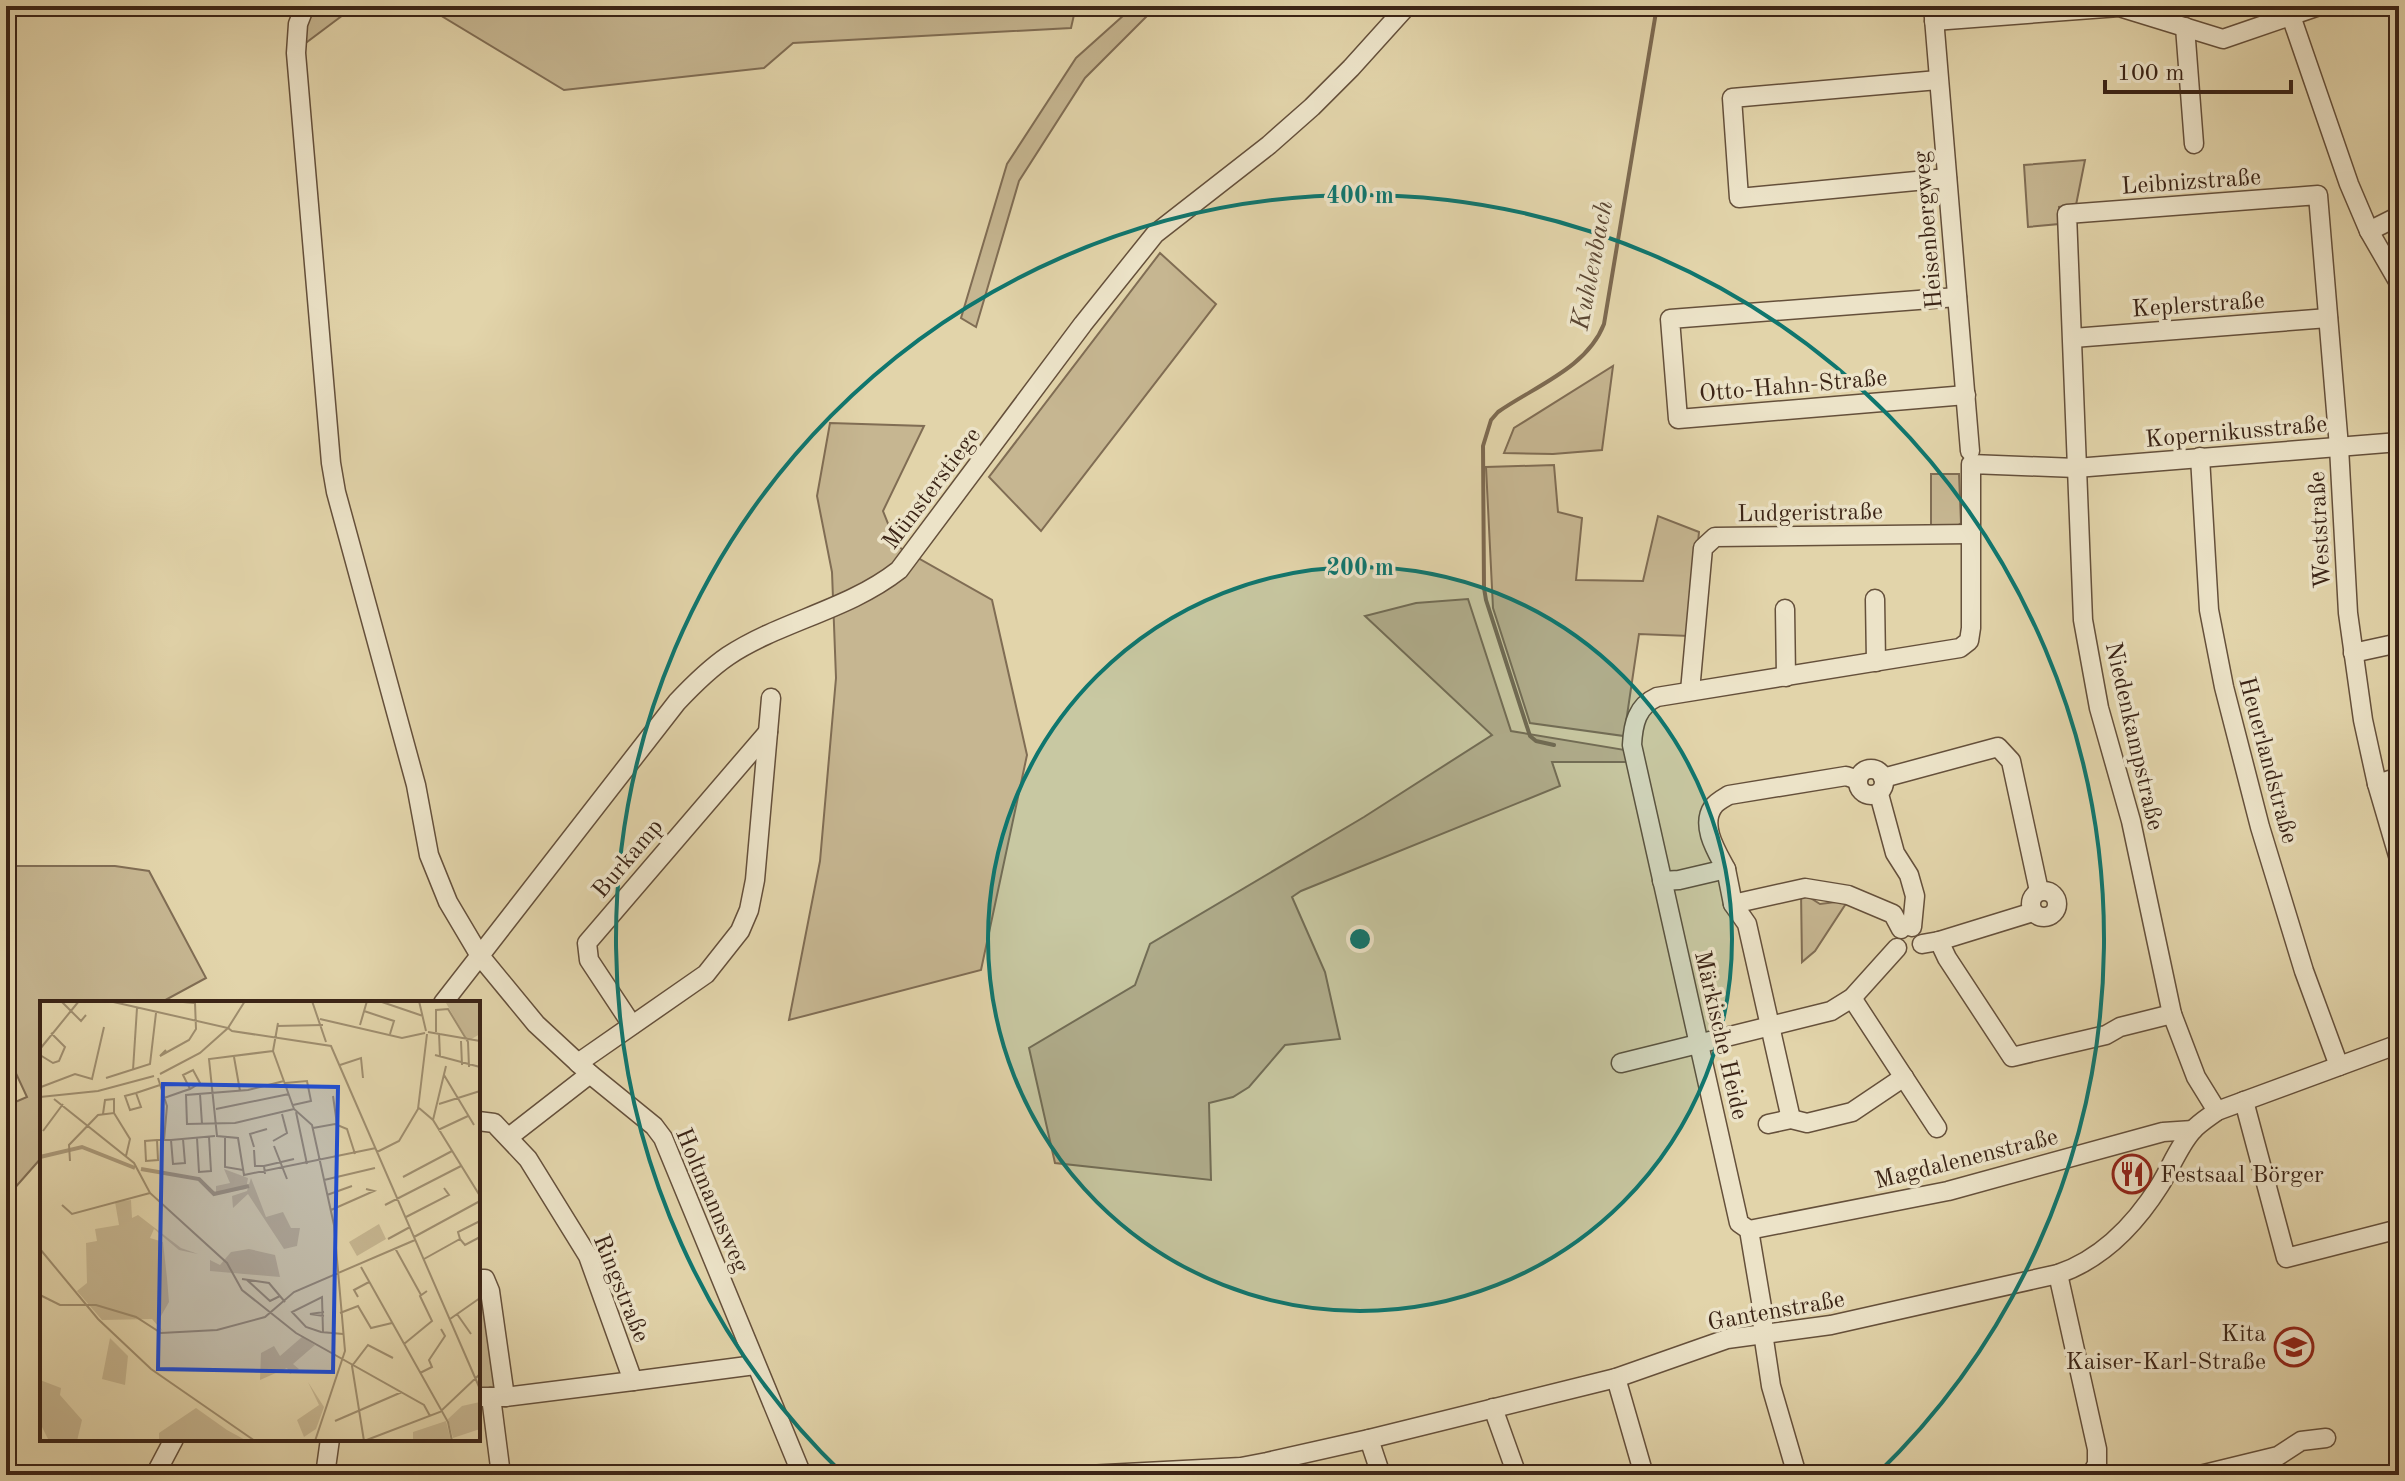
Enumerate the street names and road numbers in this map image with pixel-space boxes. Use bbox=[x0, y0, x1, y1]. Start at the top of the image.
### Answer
street label: Heisenbergweg bbox=[1910, 150, 1948, 310]
street label: Leibnizstraße bbox=[2120, 166, 2262, 200]
street label: Keplerstraße bbox=[2131, 289, 2265, 323]
street label: Otto-Hahn-Straße bbox=[1698, 367, 1888, 407]
street label: Kopernikusstraße bbox=[2144, 413, 2328, 453]
street label: Münsterstiege bbox=[879, 424, 986, 555]
street label: Weststraße bbox=[2306, 471, 2336, 589]
street label: Ludgeristraße bbox=[1737, 501, 1883, 527]
street label: Niedenkampstraße bbox=[2100, 640, 2166, 833]
street label: Heuerlandstraße bbox=[2233, 675, 2301, 847]
street label: Burkamp bbox=[589, 815, 668, 903]
street label: Märkische Heide bbox=[1689, 949, 1751, 1122]
street label: Holtmannsweg bbox=[670, 1125, 752, 1277]
street label: Magdalenenstraße bbox=[1872, 1126, 2061, 1194]
street label: Ringstraße bbox=[588, 1232, 653, 1346]
street label: Gantenstraße bbox=[1706, 1288, 1847, 1336]

